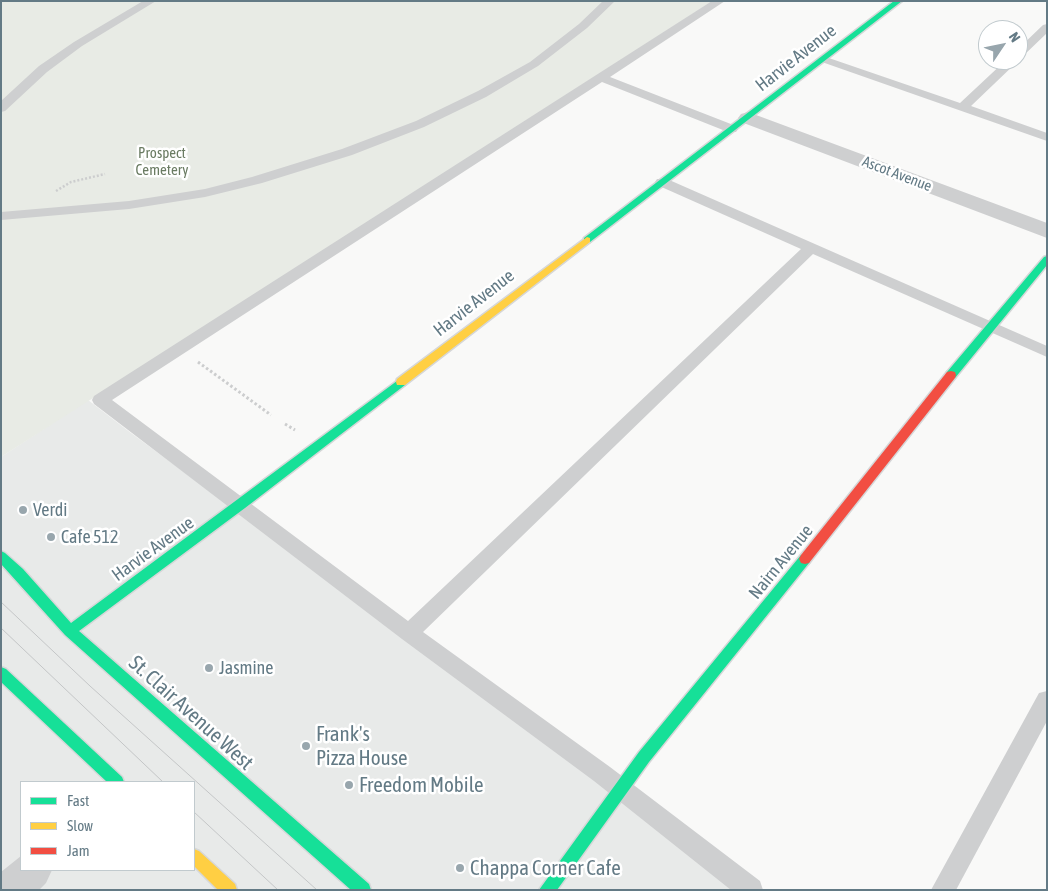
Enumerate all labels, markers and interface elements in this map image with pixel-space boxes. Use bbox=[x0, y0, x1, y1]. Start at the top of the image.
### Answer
street label: Harvie Avenue bbox=[751, 20, 841, 96]
north arrow bbox=[978, 20, 1028, 70]
text: N bbox=[1006, 29, 1024, 45]
park label: Prospect Cemetery bbox=[136, 144, 188, 179]
street label: Ascot Avenue bbox=[860, 152, 934, 196]
street label: Harvie Avenue bbox=[429, 265, 519, 341]
place label: Verdi bbox=[33, 499, 67, 521]
marker: Verdi bbox=[17, 504, 29, 516]
street label: Harvie Avenue bbox=[108, 512, 198, 586]
street label: Nairn Avenue bbox=[744, 520, 818, 604]
place label: Cafe 512 bbox=[61, 526, 118, 548]
marker: Cafe 512 bbox=[45, 531, 57, 543]
street label: St. Clair Avenue West bbox=[124, 651, 258, 775]
place label: Jasmine bbox=[219, 657, 273, 679]
marker: Jasmine bbox=[203, 662, 215, 674]
place label: Frank's Pizza House bbox=[316, 721, 408, 771]
marker: Frank's Pizza House bbox=[300, 740, 312, 752]
place label: Freedom Mobile bbox=[359, 772, 484, 798]
marker: Freedom Mobile bbox=[343, 779, 355, 791]
legend bbox=[20, 781, 195, 871]
text: Fast bbox=[67, 792, 89, 809]
text: Slow bbox=[67, 817, 93, 834]
text: Jam bbox=[67, 842, 90, 859]
place label: Chappa Corner Cafe bbox=[470, 855, 621, 881]
marker: Chappa Corner Cafe bbox=[454, 862, 466, 874]

